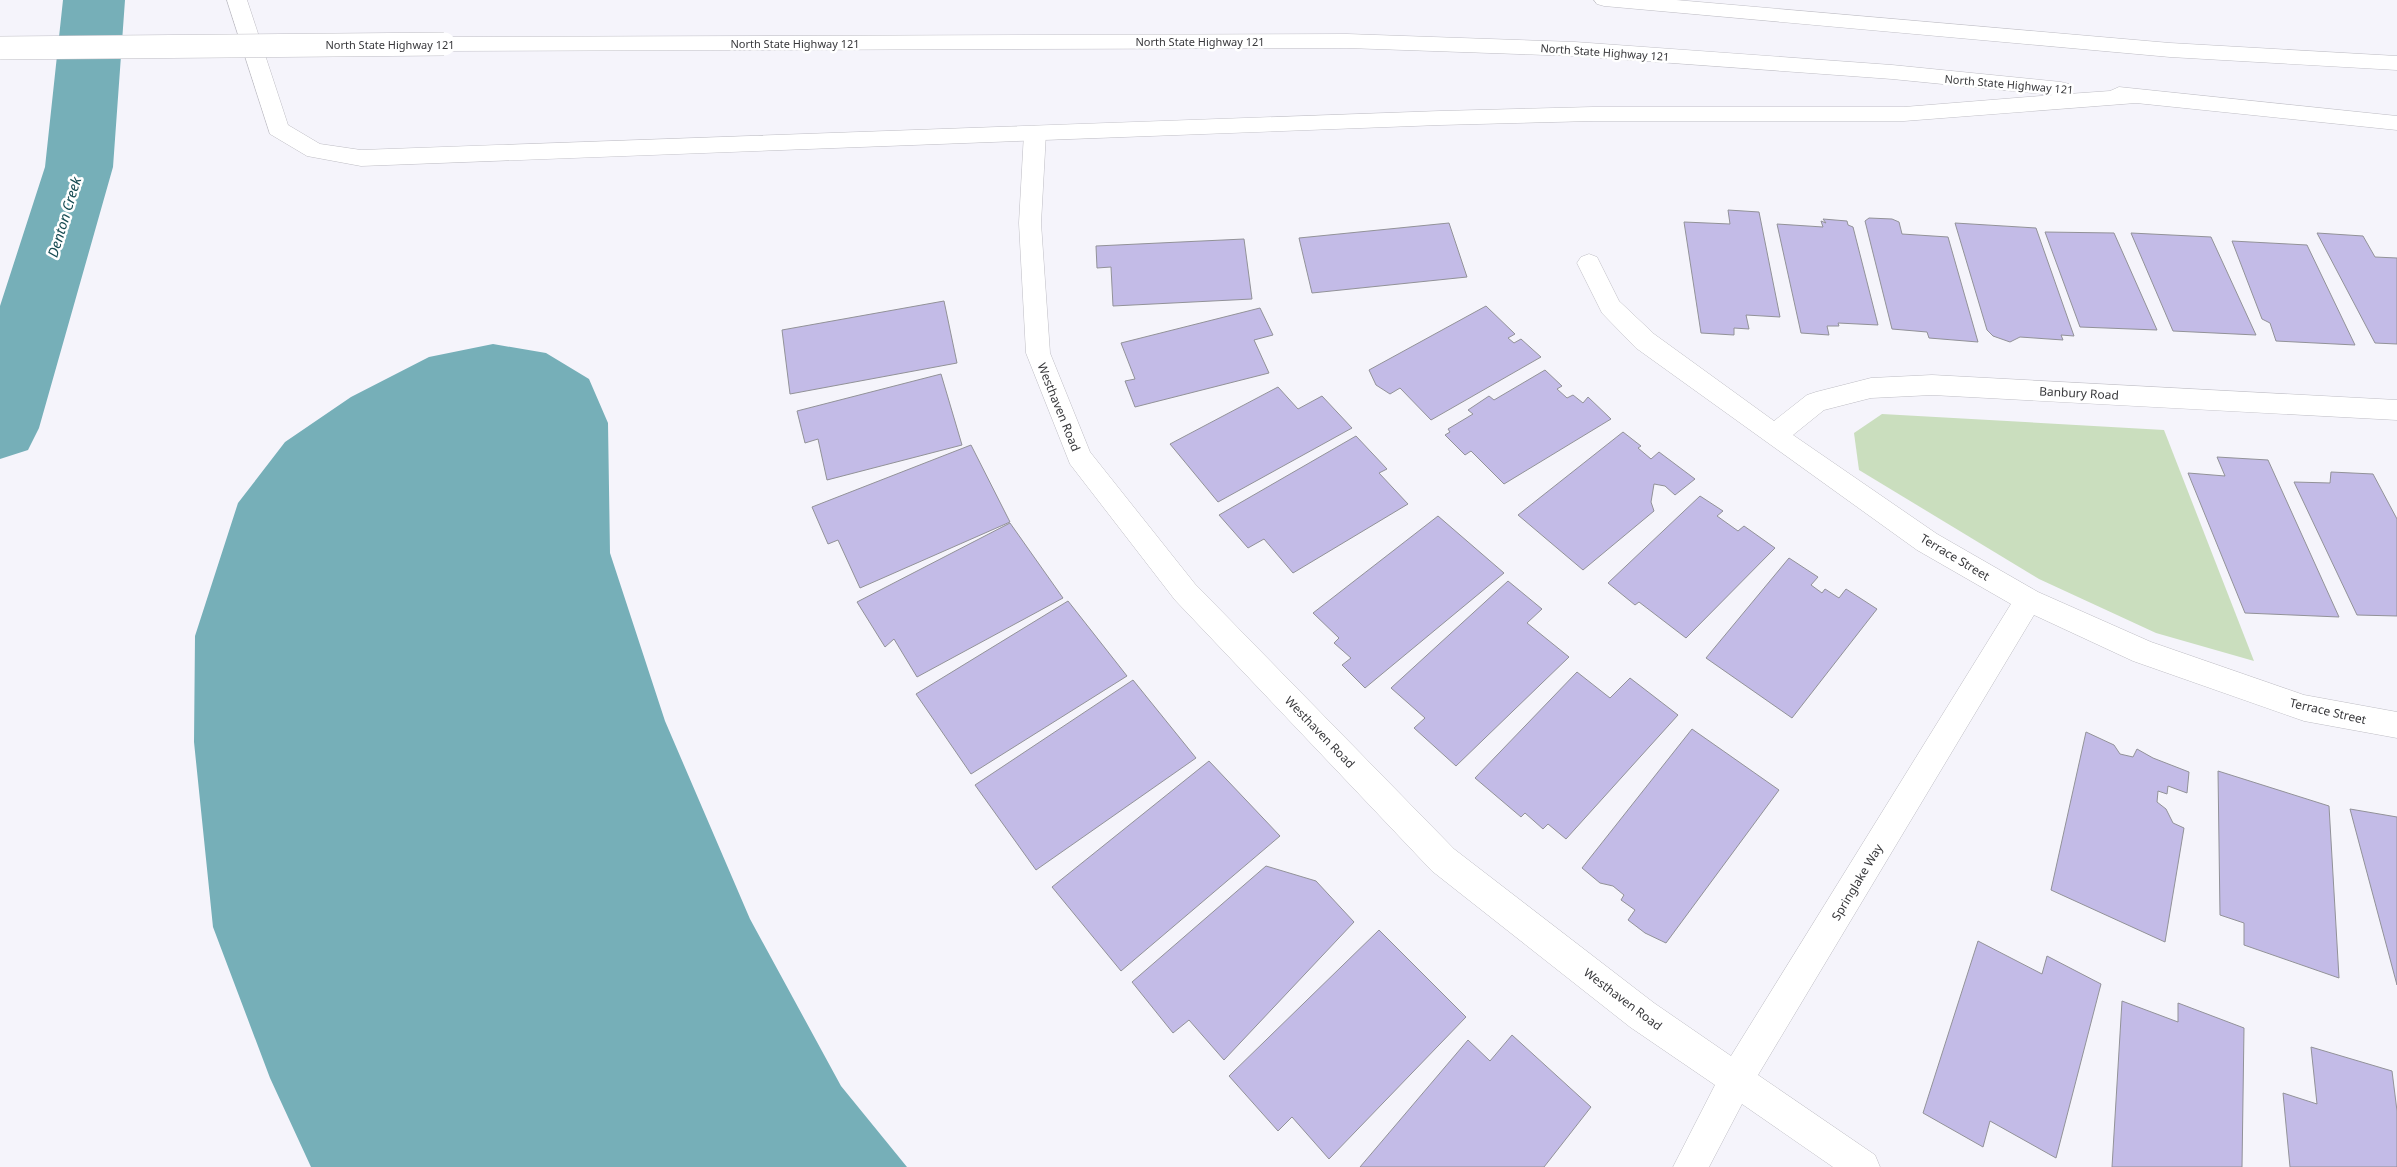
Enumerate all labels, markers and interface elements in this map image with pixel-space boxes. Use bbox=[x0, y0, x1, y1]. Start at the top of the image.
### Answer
street label: North State Highway 121 bbox=[1135, 34, 1265, 49]
street label: North State Highway 121 bbox=[730, 36, 860, 51]
street label: North State Highway 121 bbox=[325, 37, 455, 52]
street label: North State Highway 121 bbox=[1540, 40, 1670, 64]
street label: North State Highway 121 bbox=[1944, 71, 2074, 97]
water label: Denton Creek bbox=[43, 173, 86, 260]
street label: Westhaven Road bbox=[1033, 360, 1085, 454]
street label: Banbury Road bbox=[2039, 382, 2119, 404]
street label: Terrace Street bbox=[1917, 530, 1993, 585]
street label: Westhaven Road bbox=[1281, 692, 1359, 772]
street label: Terrace Street bbox=[2288, 694, 2369, 728]
street label: Springlake Way bbox=[1827, 840, 1887, 924]
street label: Westhaven Road bbox=[1580, 964, 1666, 1034]

